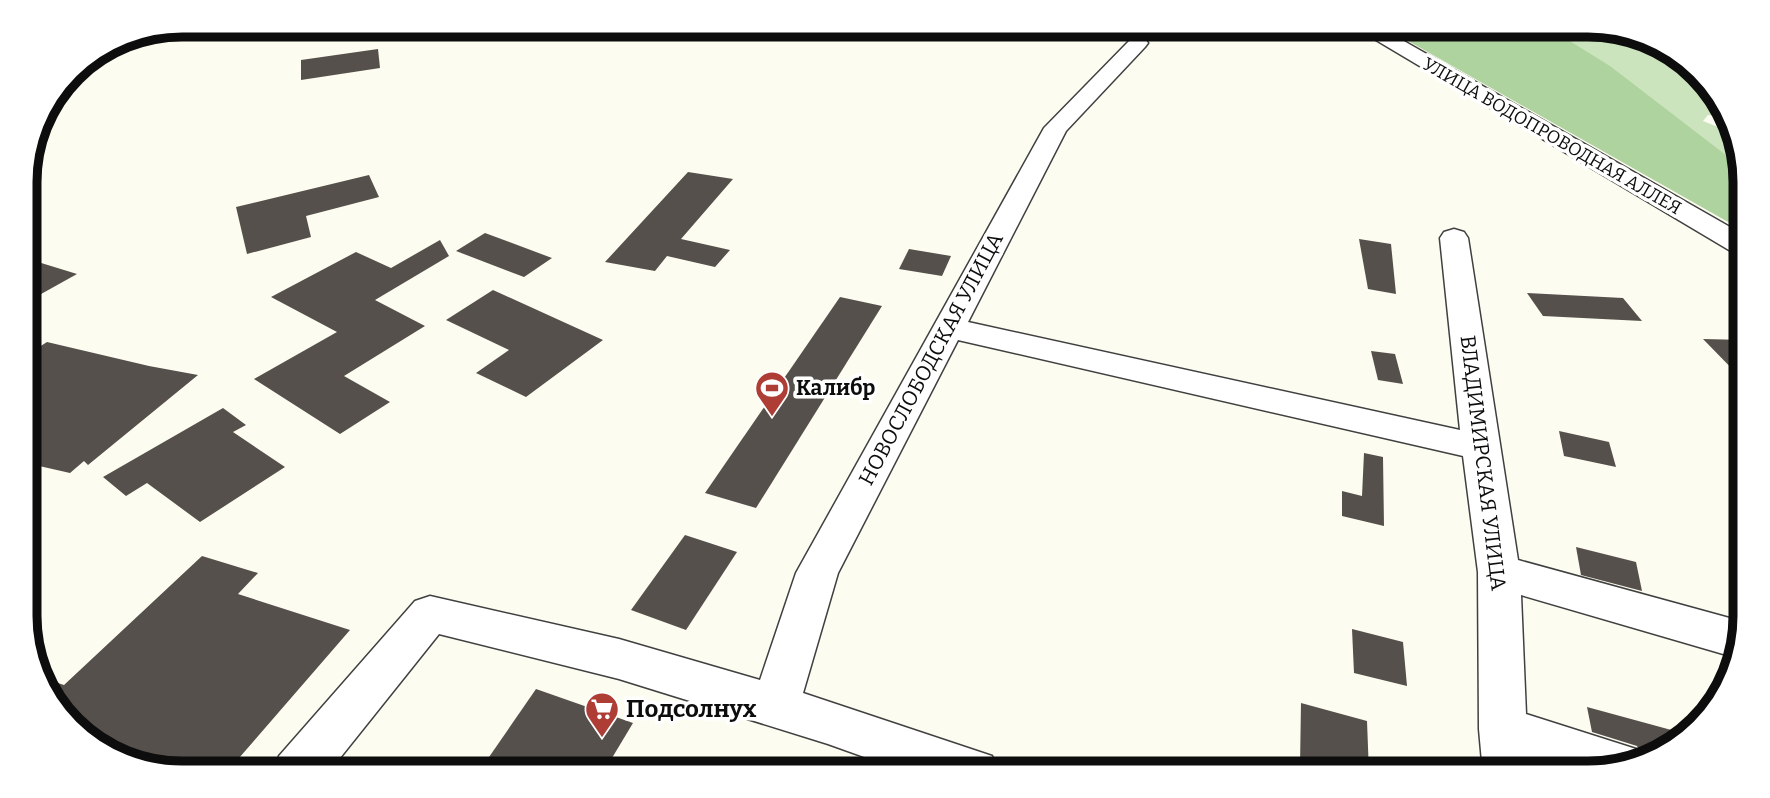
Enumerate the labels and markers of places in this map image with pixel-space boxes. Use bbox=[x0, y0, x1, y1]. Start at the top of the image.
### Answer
sports icon: Калибр bbox=[753, 369, 791, 418]
place label: Калибр bbox=[796, 375, 876, 401]
supermarket icon: Подсолнух bbox=[583, 690, 621, 739]
place label: Подсолнух bbox=[626, 695, 757, 723]

